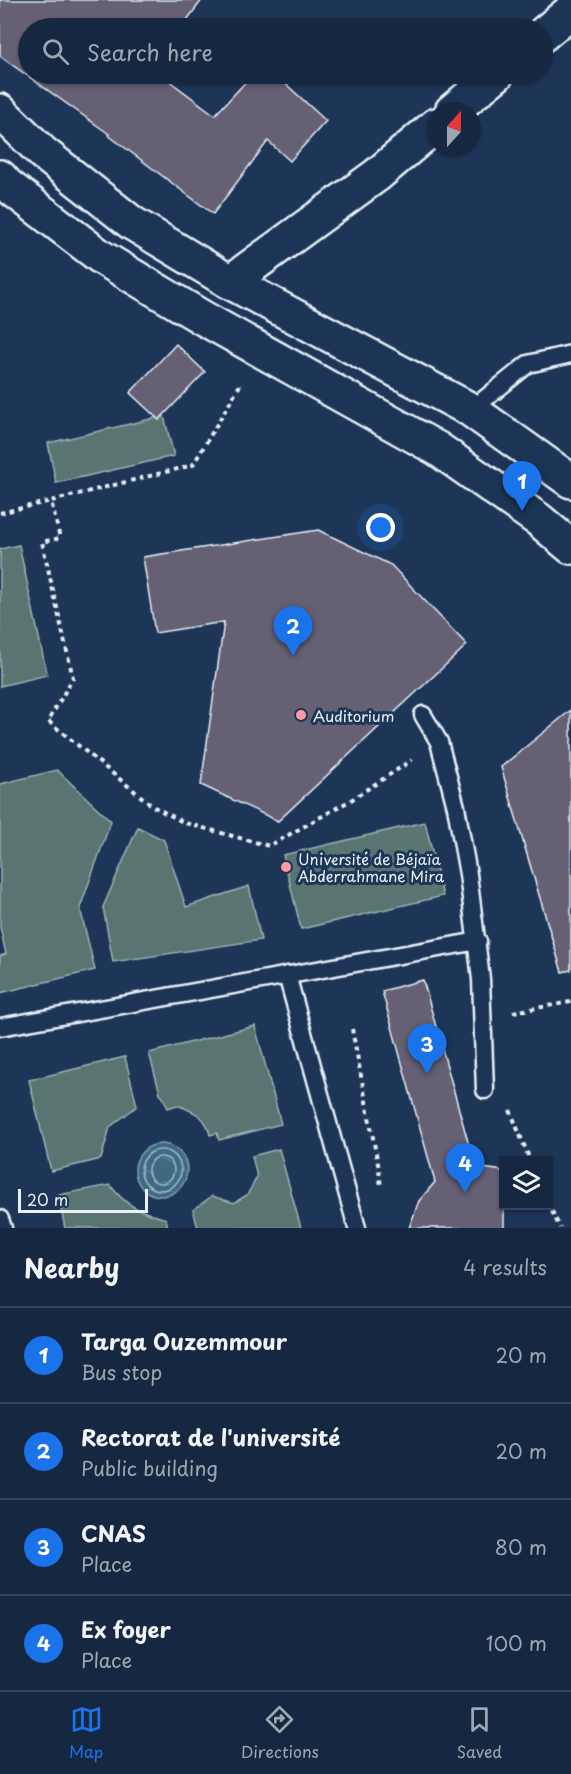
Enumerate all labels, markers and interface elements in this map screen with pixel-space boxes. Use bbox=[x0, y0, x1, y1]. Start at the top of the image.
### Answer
search box bbox=[18, 18, 553, 84]
icon: search bbox=[39, 35, 72, 68]
text: Search here bbox=[87, 35, 213, 68]
north arrow bbox=[427, 102, 481, 156]
pin: 1 bbox=[502, 462, 542, 511]
your location bbox=[366, 513, 395, 542]
pin: 2 bbox=[274, 606, 312, 656]
place label: Auditorium bbox=[313, 704, 394, 727]
marker: Auditorium bbox=[294, 708, 308, 722]
place label: Université de Béjaïa Abderrahmane Mira bbox=[298, 847, 445, 887]
marker: Université de Béjaïa Abderrahmane Mira bbox=[279, 860, 293, 874]
pin: 3 bbox=[408, 1024, 446, 1074]
pin: 4 bbox=[446, 1144, 484, 1193]
map controls bbox=[499, 1156, 553, 1210]
button: layers bbox=[499, 1156, 553, 1210]
scale bar bbox=[18, 1186, 148, 1214]
text: 20 m bbox=[27, 1187, 68, 1211]
text: Nearby bbox=[24, 1248, 119, 1287]
text: 4 results bbox=[463, 1252, 547, 1282]
text: Targa Ouzemmour bbox=[81, 1324, 287, 1357]
text: 1 bbox=[39, 1340, 48, 1370]
text: 20 m bbox=[495, 1340, 547, 1370]
text: Bus stop bbox=[81, 1357, 162, 1387]
text: Rectorat de l'université bbox=[81, 1420, 340, 1453]
text: 2 bbox=[36, 1436, 51, 1466]
text: 20 m bbox=[495, 1436, 547, 1466]
text: Public building bbox=[81, 1453, 218, 1483]
text: CNAS bbox=[81, 1516, 146, 1549]
text: 3 bbox=[37, 1532, 50, 1562]
text: 80 m bbox=[495, 1532, 547, 1562]
text: Place bbox=[81, 1549, 132, 1579]
text: Ex foyer bbox=[81, 1612, 171, 1645]
text: 4 bbox=[37, 1628, 50, 1658]
text: 100 m bbox=[486, 1628, 547, 1658]
text: Place bbox=[81, 1645, 132, 1675]
tab: Map bbox=[69, 1703, 103, 1763]
tab: Directions bbox=[241, 1703, 319, 1763]
tab: Saved bbox=[457, 1703, 502, 1763]

